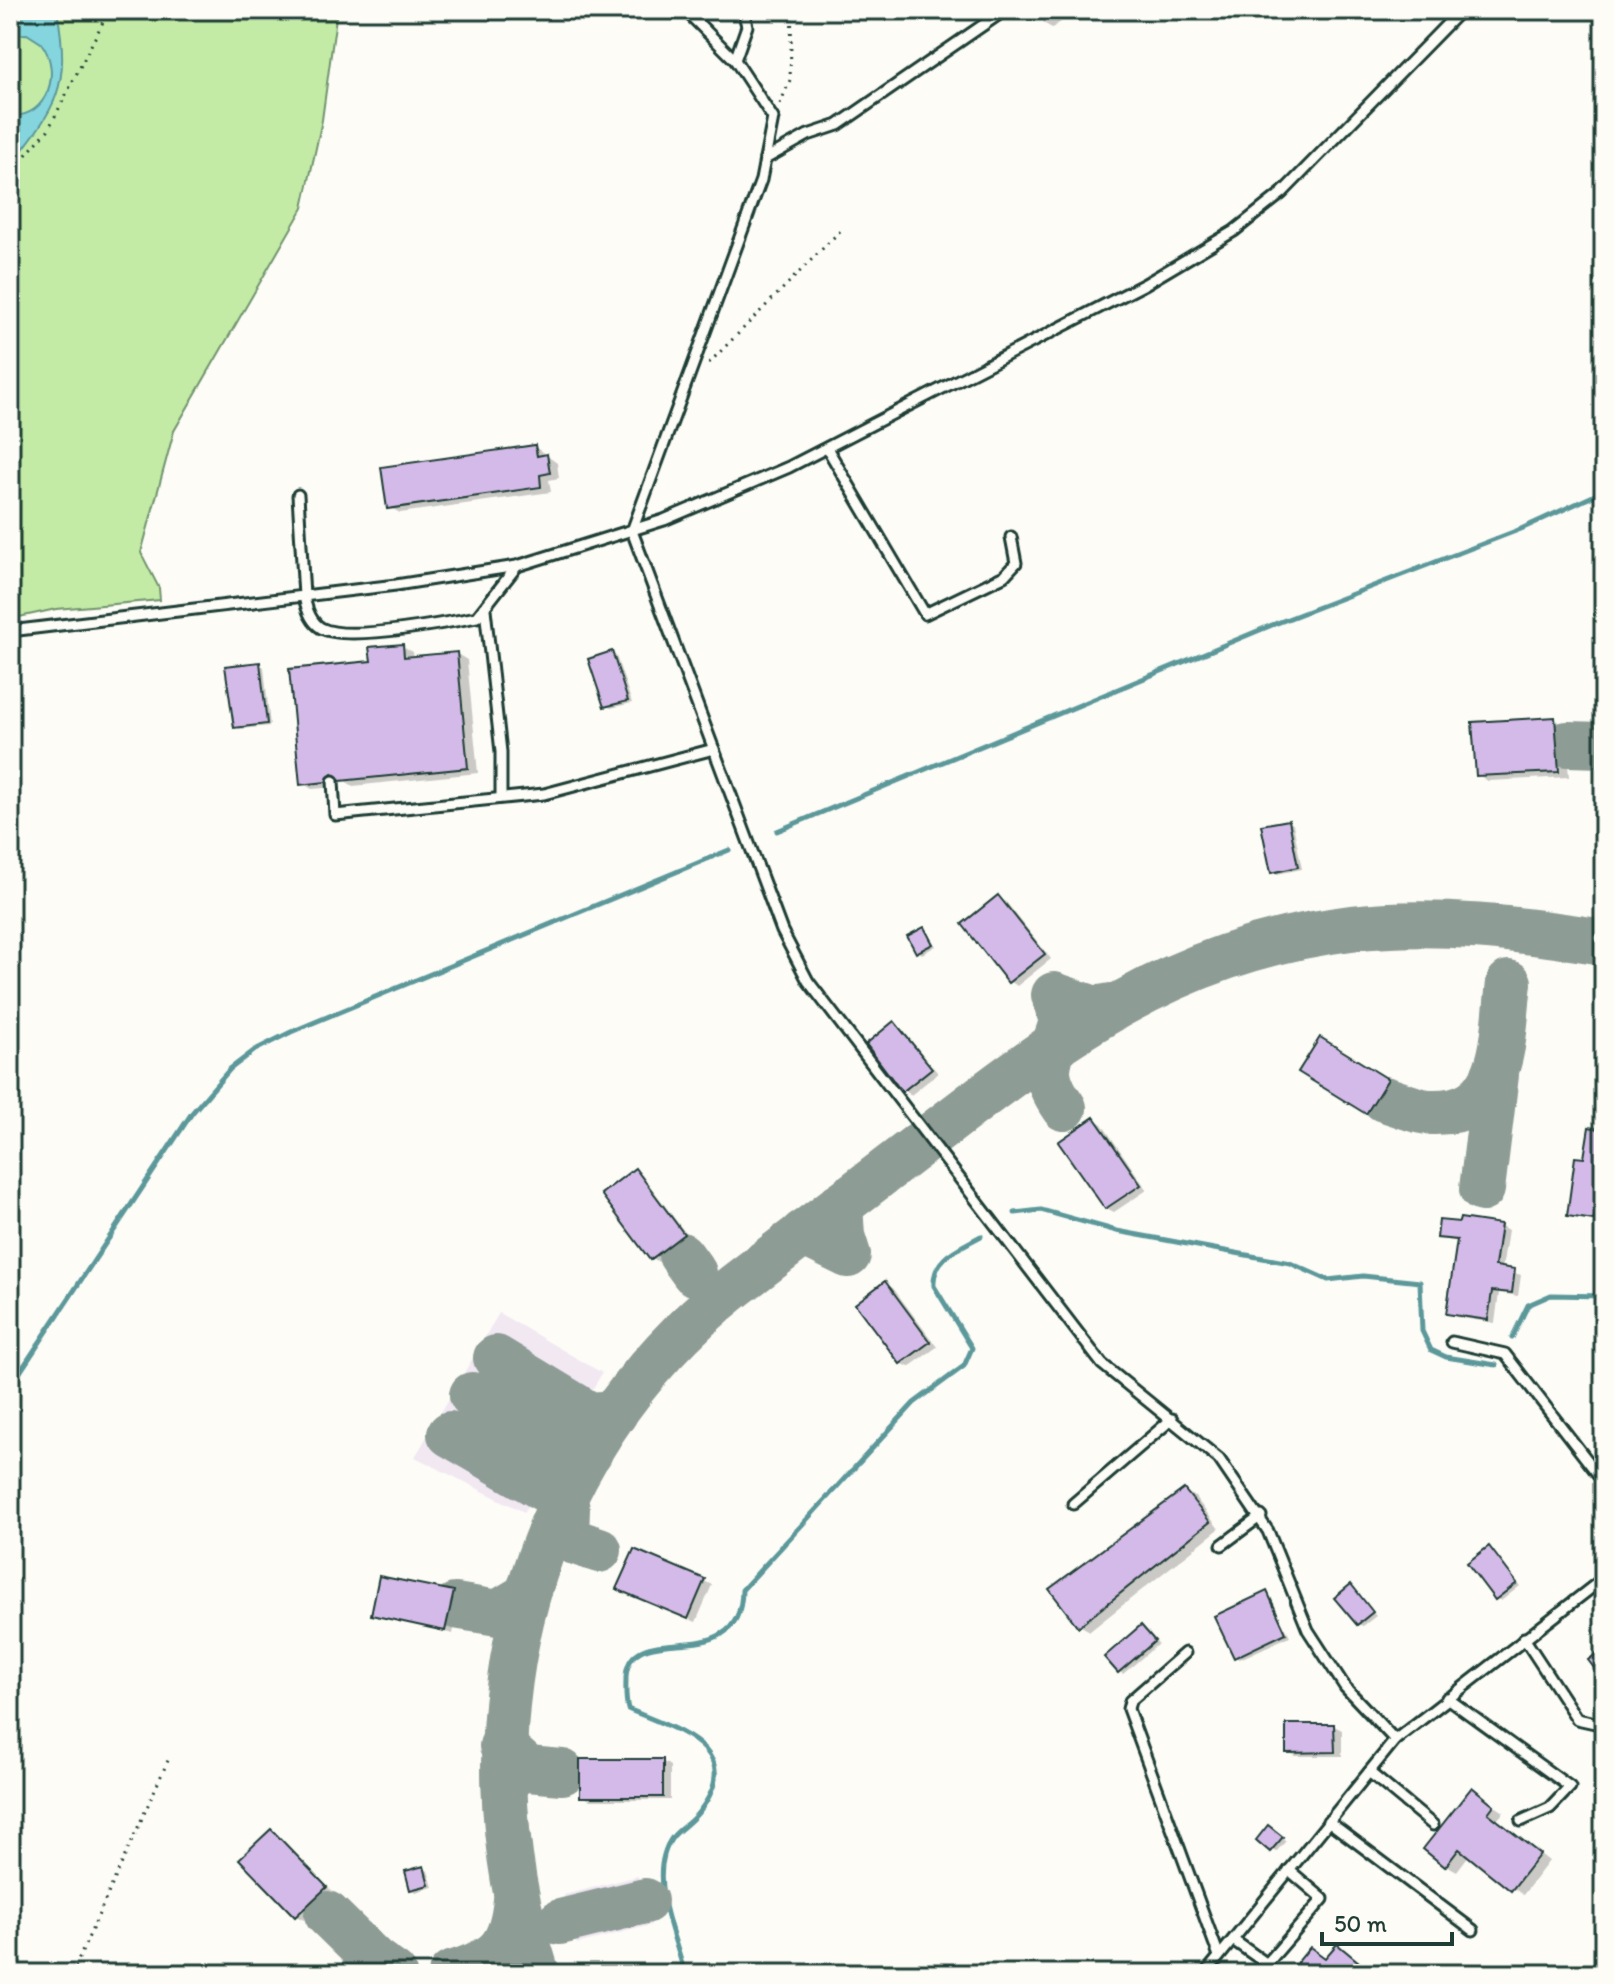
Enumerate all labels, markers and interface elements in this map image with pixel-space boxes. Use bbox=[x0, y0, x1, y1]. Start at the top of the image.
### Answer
scale bar bbox=[1322, 1896, 1452, 1946]
text: 50 m bbox=[1334, 1909, 1387, 1938]

